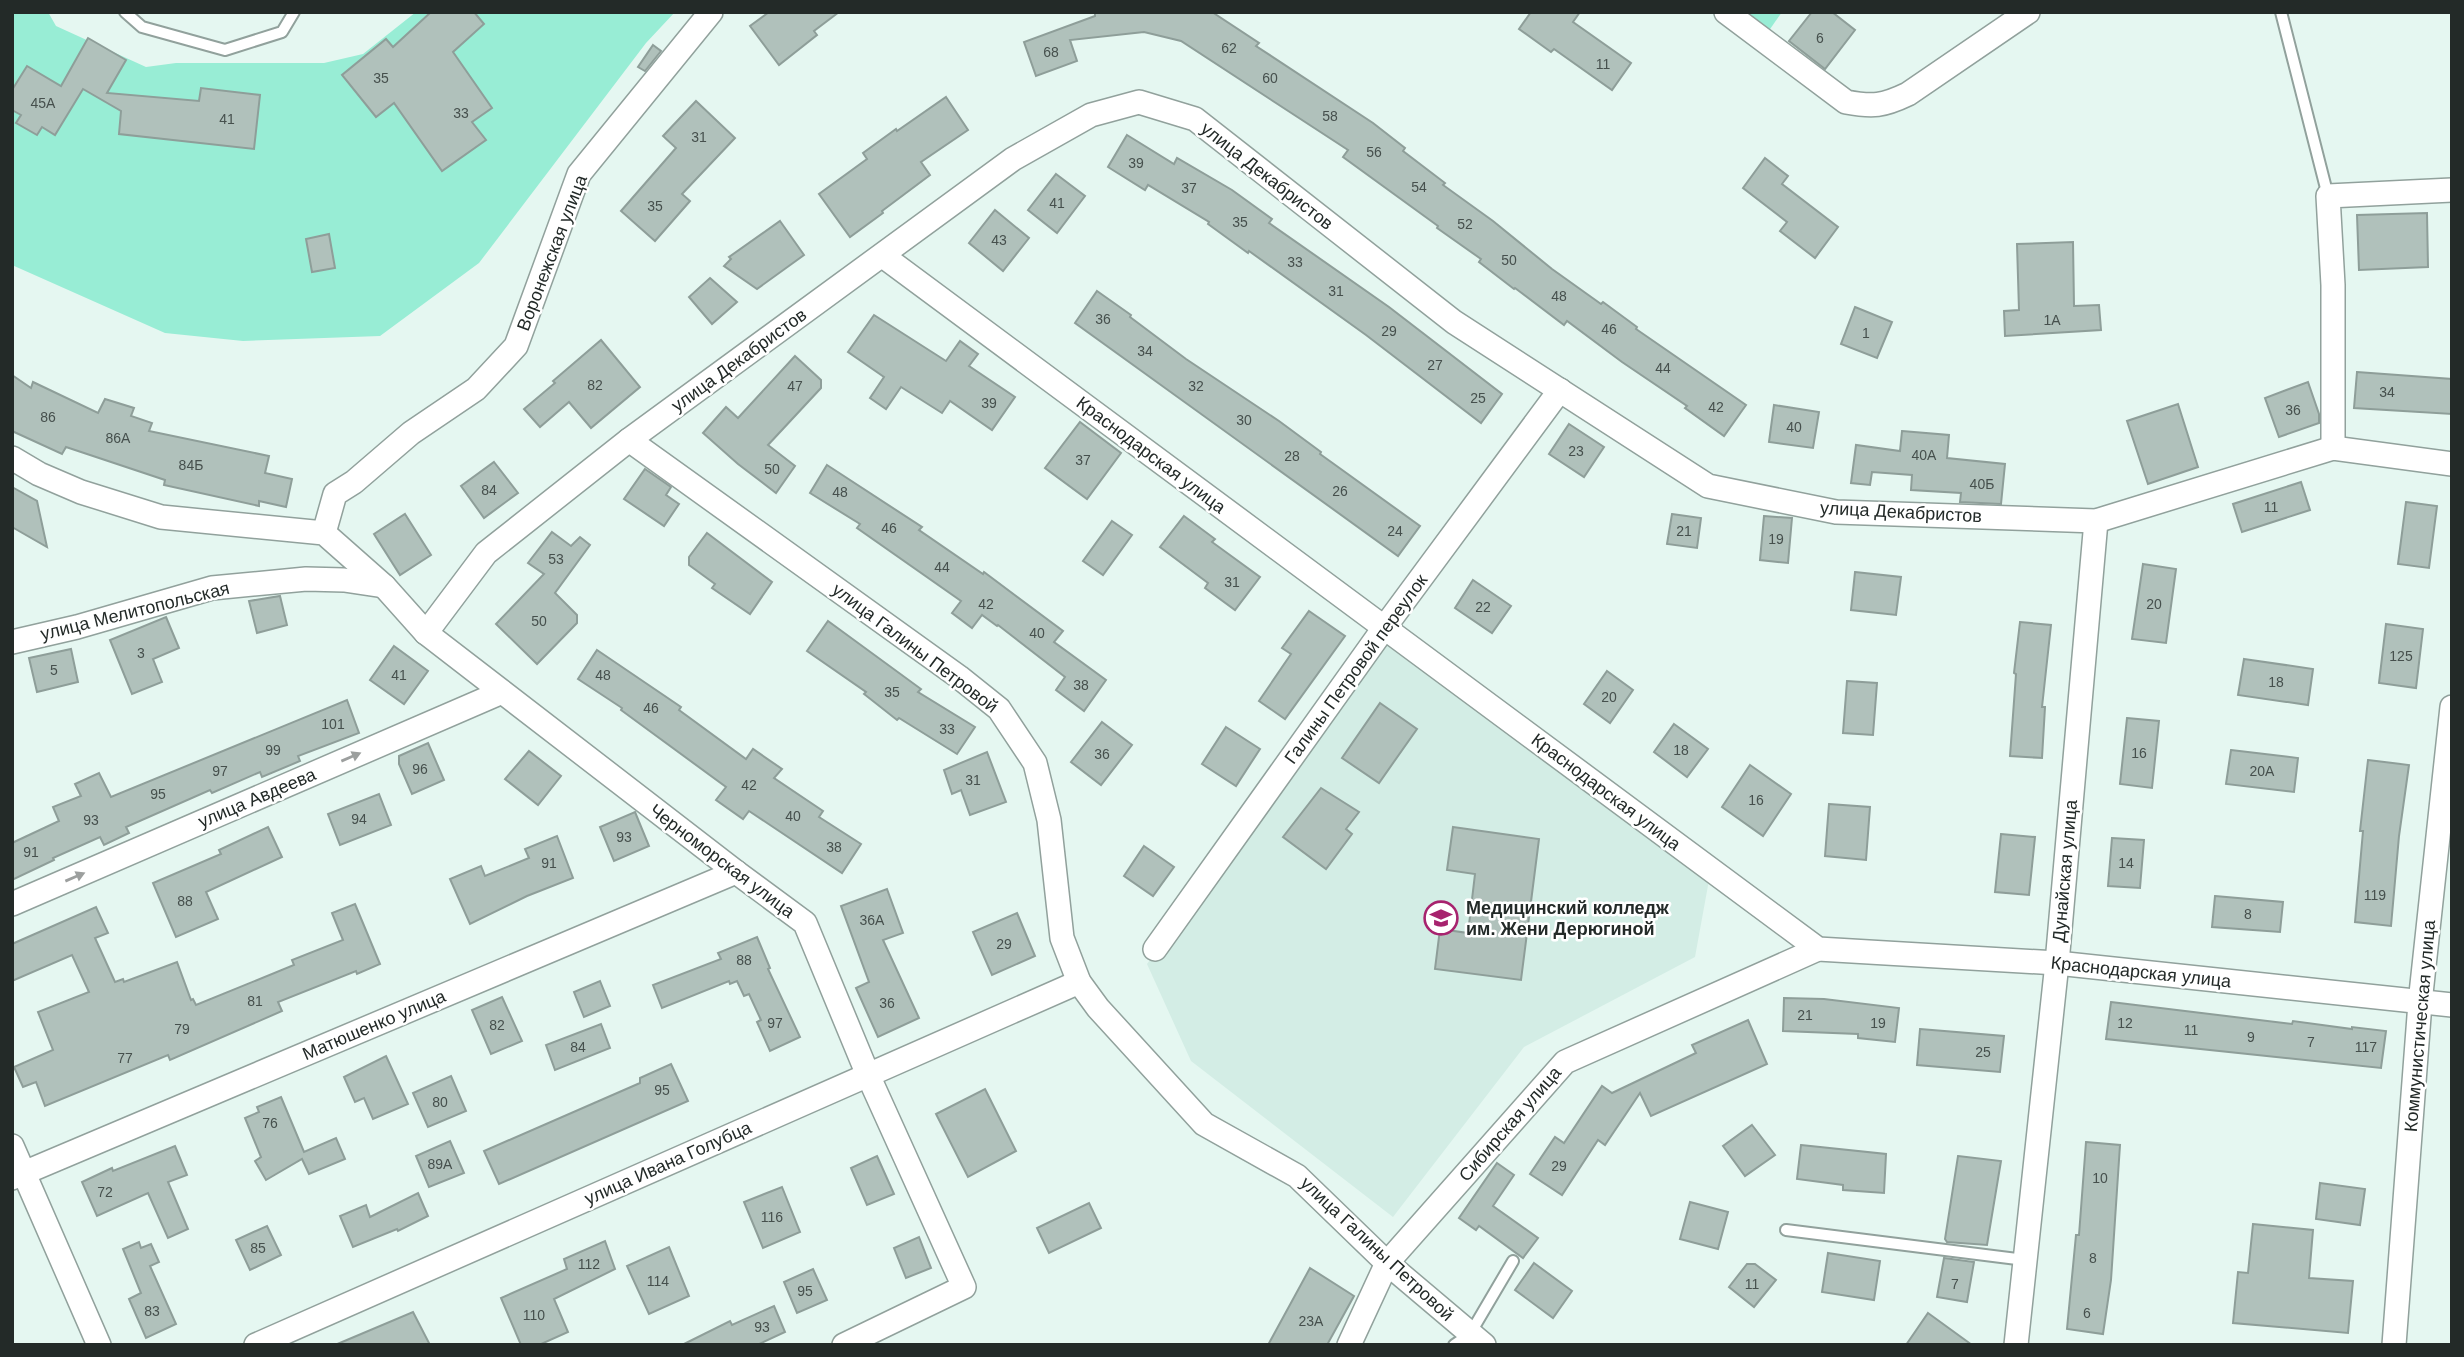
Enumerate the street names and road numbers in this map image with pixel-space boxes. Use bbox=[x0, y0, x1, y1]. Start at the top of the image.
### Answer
street label: улица Декабристов bbox=[1197, 118, 1337, 234]
street label: Воронежская улица bbox=[513, 171, 591, 334]
street label: улица Декабристов bbox=[668, 304, 810, 416]
street label: Краснодарская улица bbox=[1073, 393, 1230, 518]
street label: улица Декабристов bbox=[1820, 498, 1982, 526]
street label: Галины Петровой переулок bbox=[1281, 570, 1431, 768]
street label: улица Мелитопольская bbox=[38, 578, 232, 644]
street label: улица Галины Петровой bbox=[828, 579, 1002, 717]
street label: Краснодарская улица bbox=[1528, 730, 1685, 855]
street label: улица Авдеева bbox=[195, 764, 320, 832]
street label: Дунайская улица bbox=[2049, 798, 2081, 943]
street label: Черноморская улица bbox=[646, 800, 799, 923]
street label: Коммунистическая улица bbox=[2401, 918, 2439, 1133]
street label: Краснодарская улица bbox=[2050, 953, 2233, 992]
street label: Матюшенко улица bbox=[299, 985, 449, 1064]
street label: Сибирская улица bbox=[1455, 1062, 1566, 1185]
street label: улица Ивана Голубца bbox=[582, 1117, 755, 1209]
street label: улица Галины Петровой bbox=[1296, 1173, 1458, 1325]

